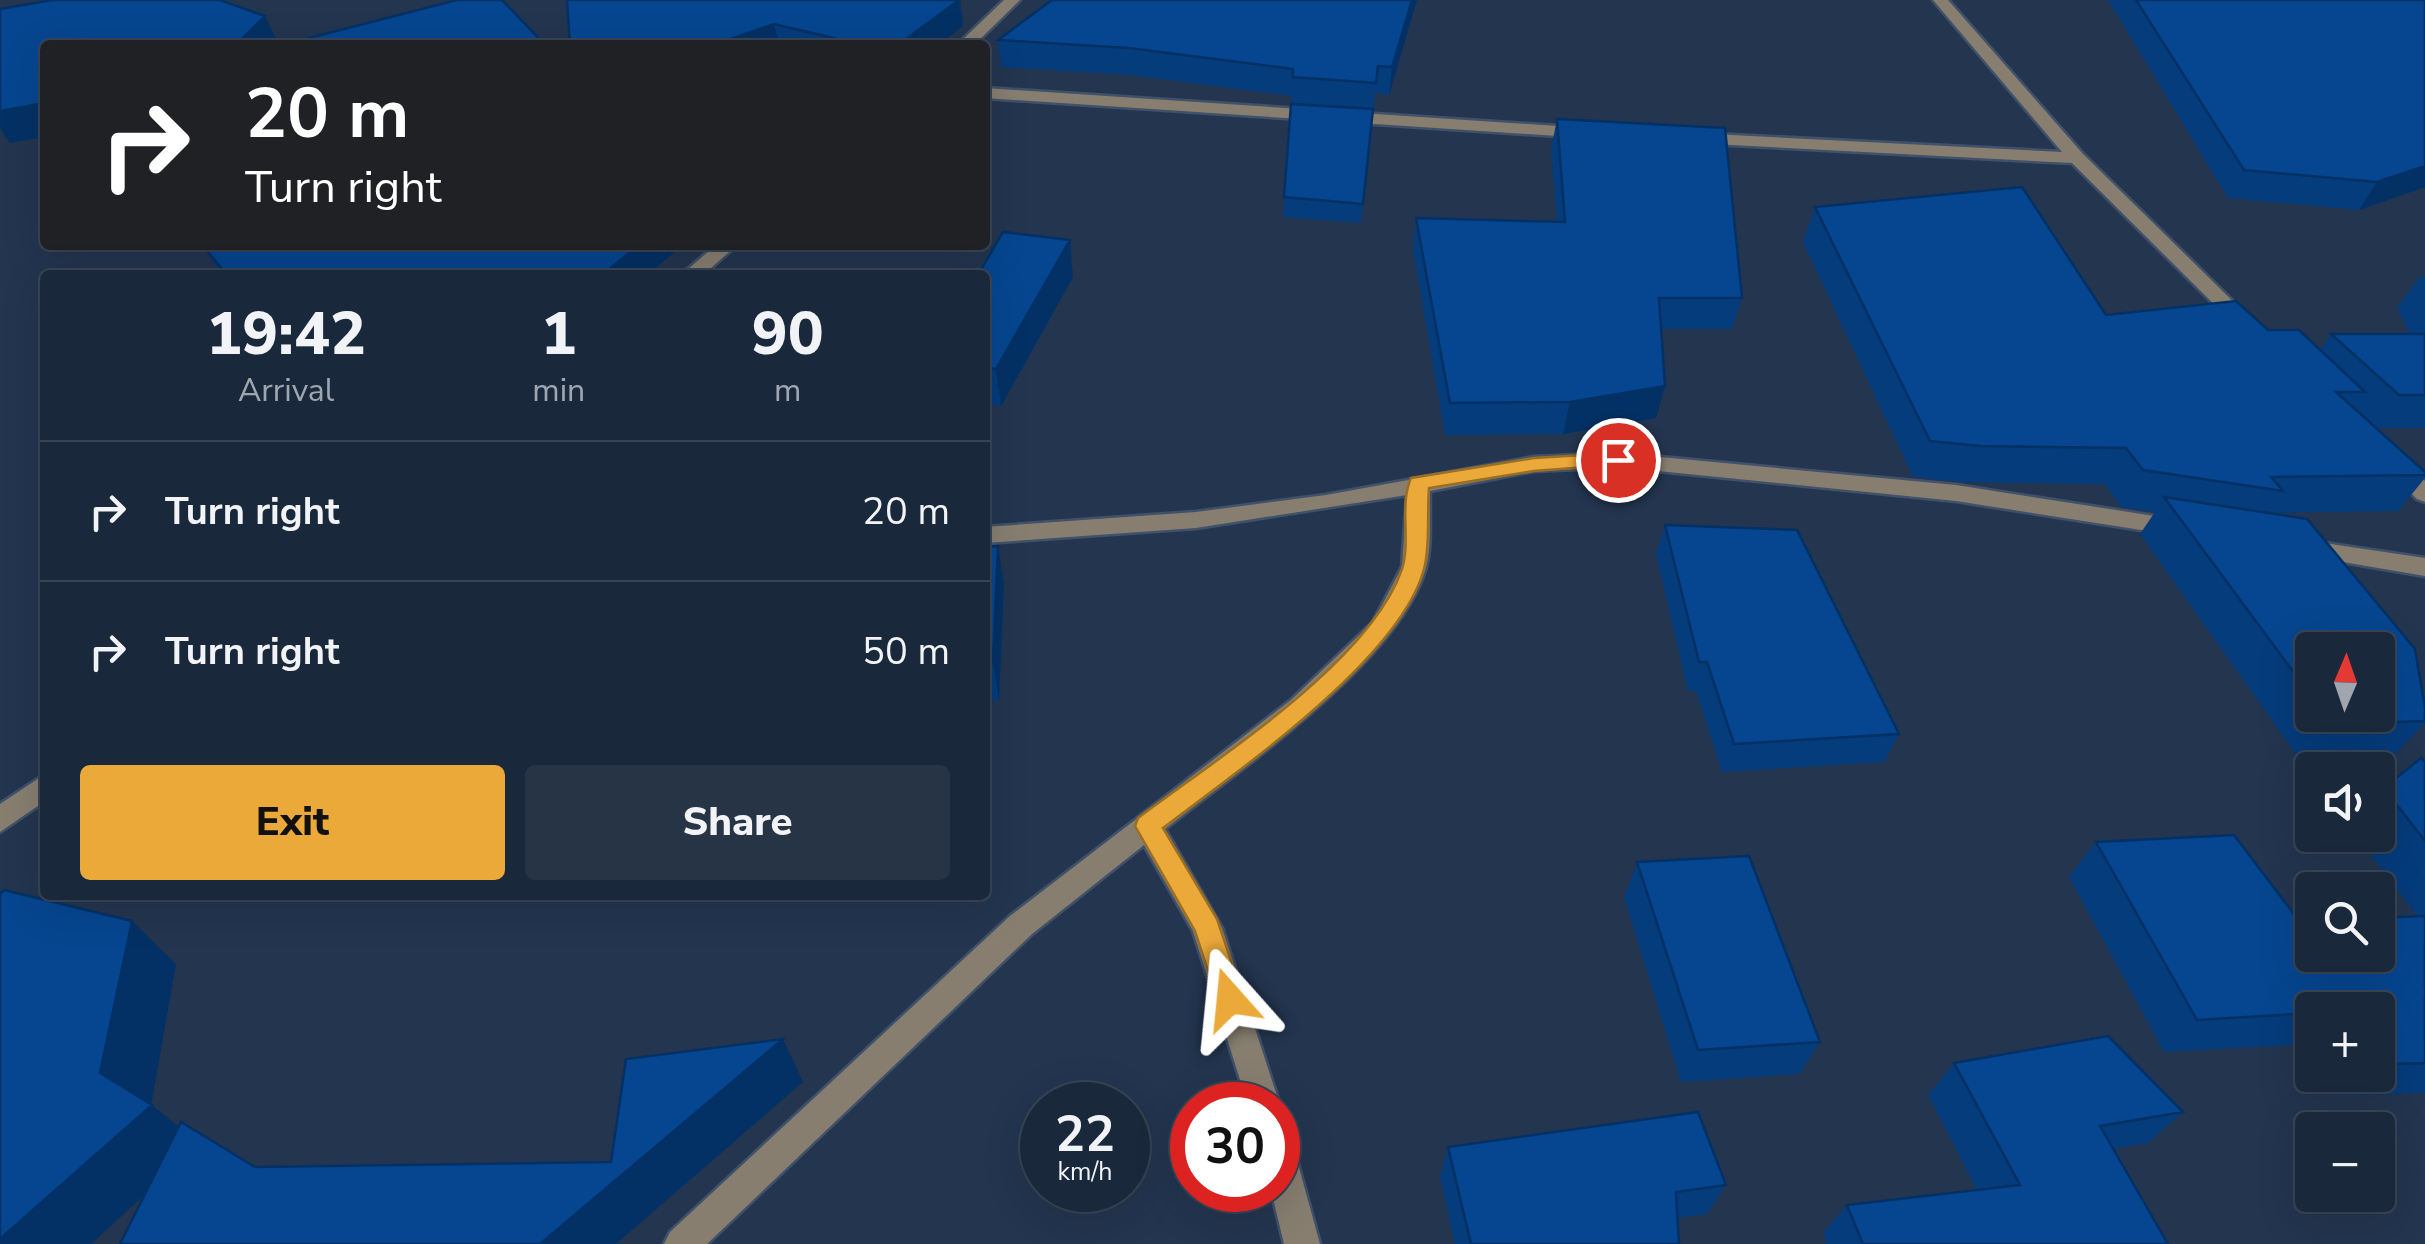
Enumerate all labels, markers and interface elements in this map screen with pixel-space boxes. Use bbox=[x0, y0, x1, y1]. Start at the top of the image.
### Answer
text: 20 m bbox=[245, 66, 409, 162]
icon: right bbox=[80, 80, 210, 210]
text: Turn right bbox=[245, 157, 442, 218]
text: 19:42 bbox=[206, 293, 366, 375]
text: 1 bbox=[541, 293, 577, 375]
text: 90 bbox=[752, 293, 824, 375]
text: Arrival bbox=[238, 369, 334, 412]
text: min bbox=[532, 369, 585, 412]
text: m bbox=[774, 369, 801, 412]
pin bbox=[1576, 418, 1661, 503]
icon: arrive bbox=[1591, 433, 1646, 488]
icon: right bbox=[80, 484, 135, 539]
text: Turn right bbox=[165, 486, 340, 537]
text: 20 m bbox=[862, 486, 950, 537]
icon: right bbox=[80, 624, 135, 679]
text: Turn right bbox=[165, 626, 340, 677]
text: 50 m bbox=[862, 626, 950, 677]
north arrow bbox=[2295, 632, 2395, 732]
map controls bbox=[2295, 632, 2395, 1212]
button: sound bbox=[2295, 752, 2395, 852]
button: Exit bbox=[80, 765, 505, 880]
button: Share bbox=[525, 765, 950, 880]
button: search bbox=[2295, 872, 2395, 972]
position arrow bbox=[1178, 947, 1282, 1051]
button: + bbox=[2295, 992, 2395, 1092]
speed limit sign: 30 bbox=[1170, 1082, 1300, 1212]
text: 22 bbox=[1055, 1100, 1115, 1169]
button: − bbox=[2295, 1112, 2395, 1212]
text: km/h bbox=[1057, 1155, 1113, 1189]

